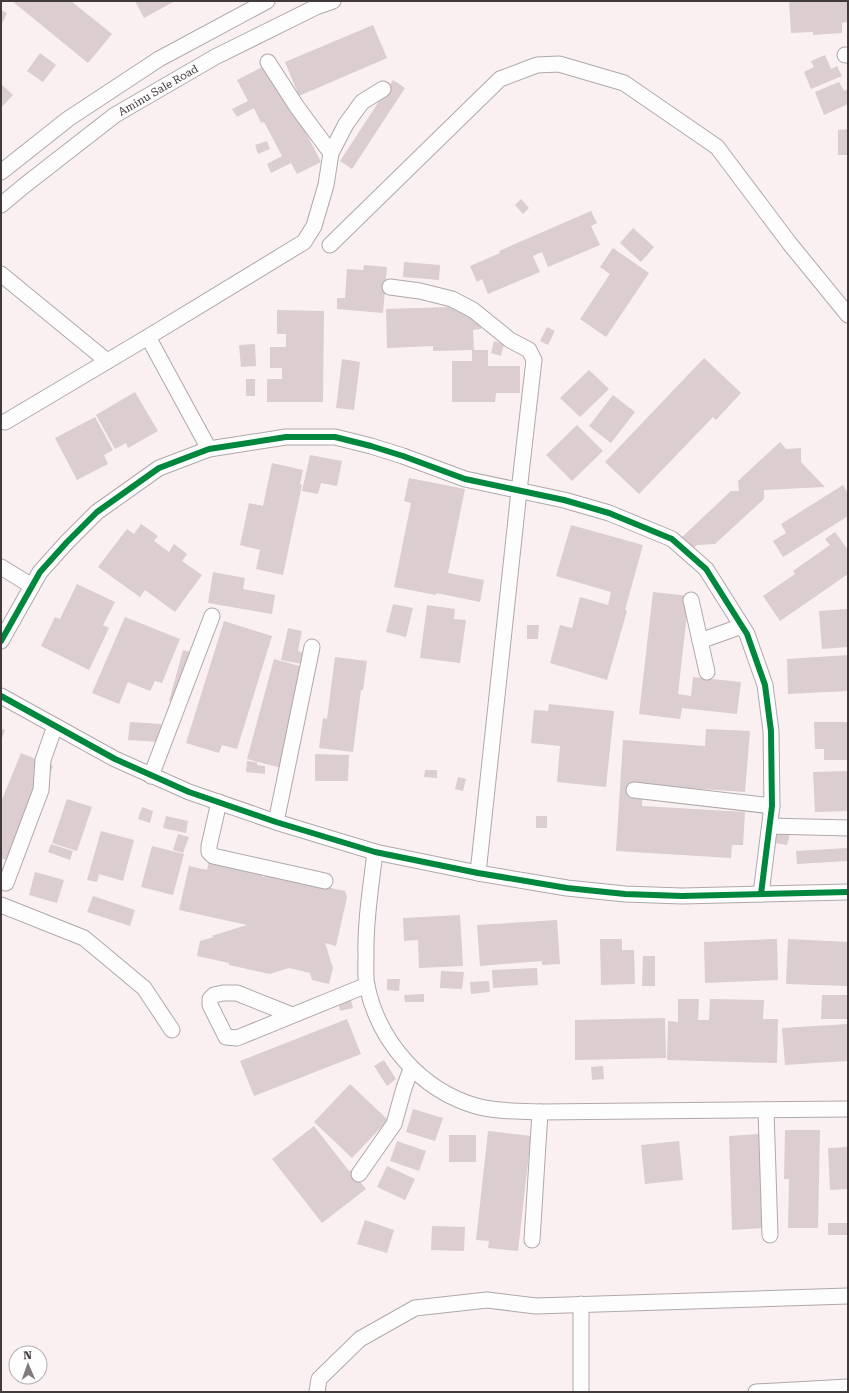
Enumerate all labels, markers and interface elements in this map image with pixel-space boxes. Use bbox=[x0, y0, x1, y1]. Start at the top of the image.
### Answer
street label: Aminu Sale Road bbox=[116, 62, 201, 119]
north arrow bbox=[8, 1345, 48, 1385]
text: N bbox=[23, 1349, 33, 1362]

